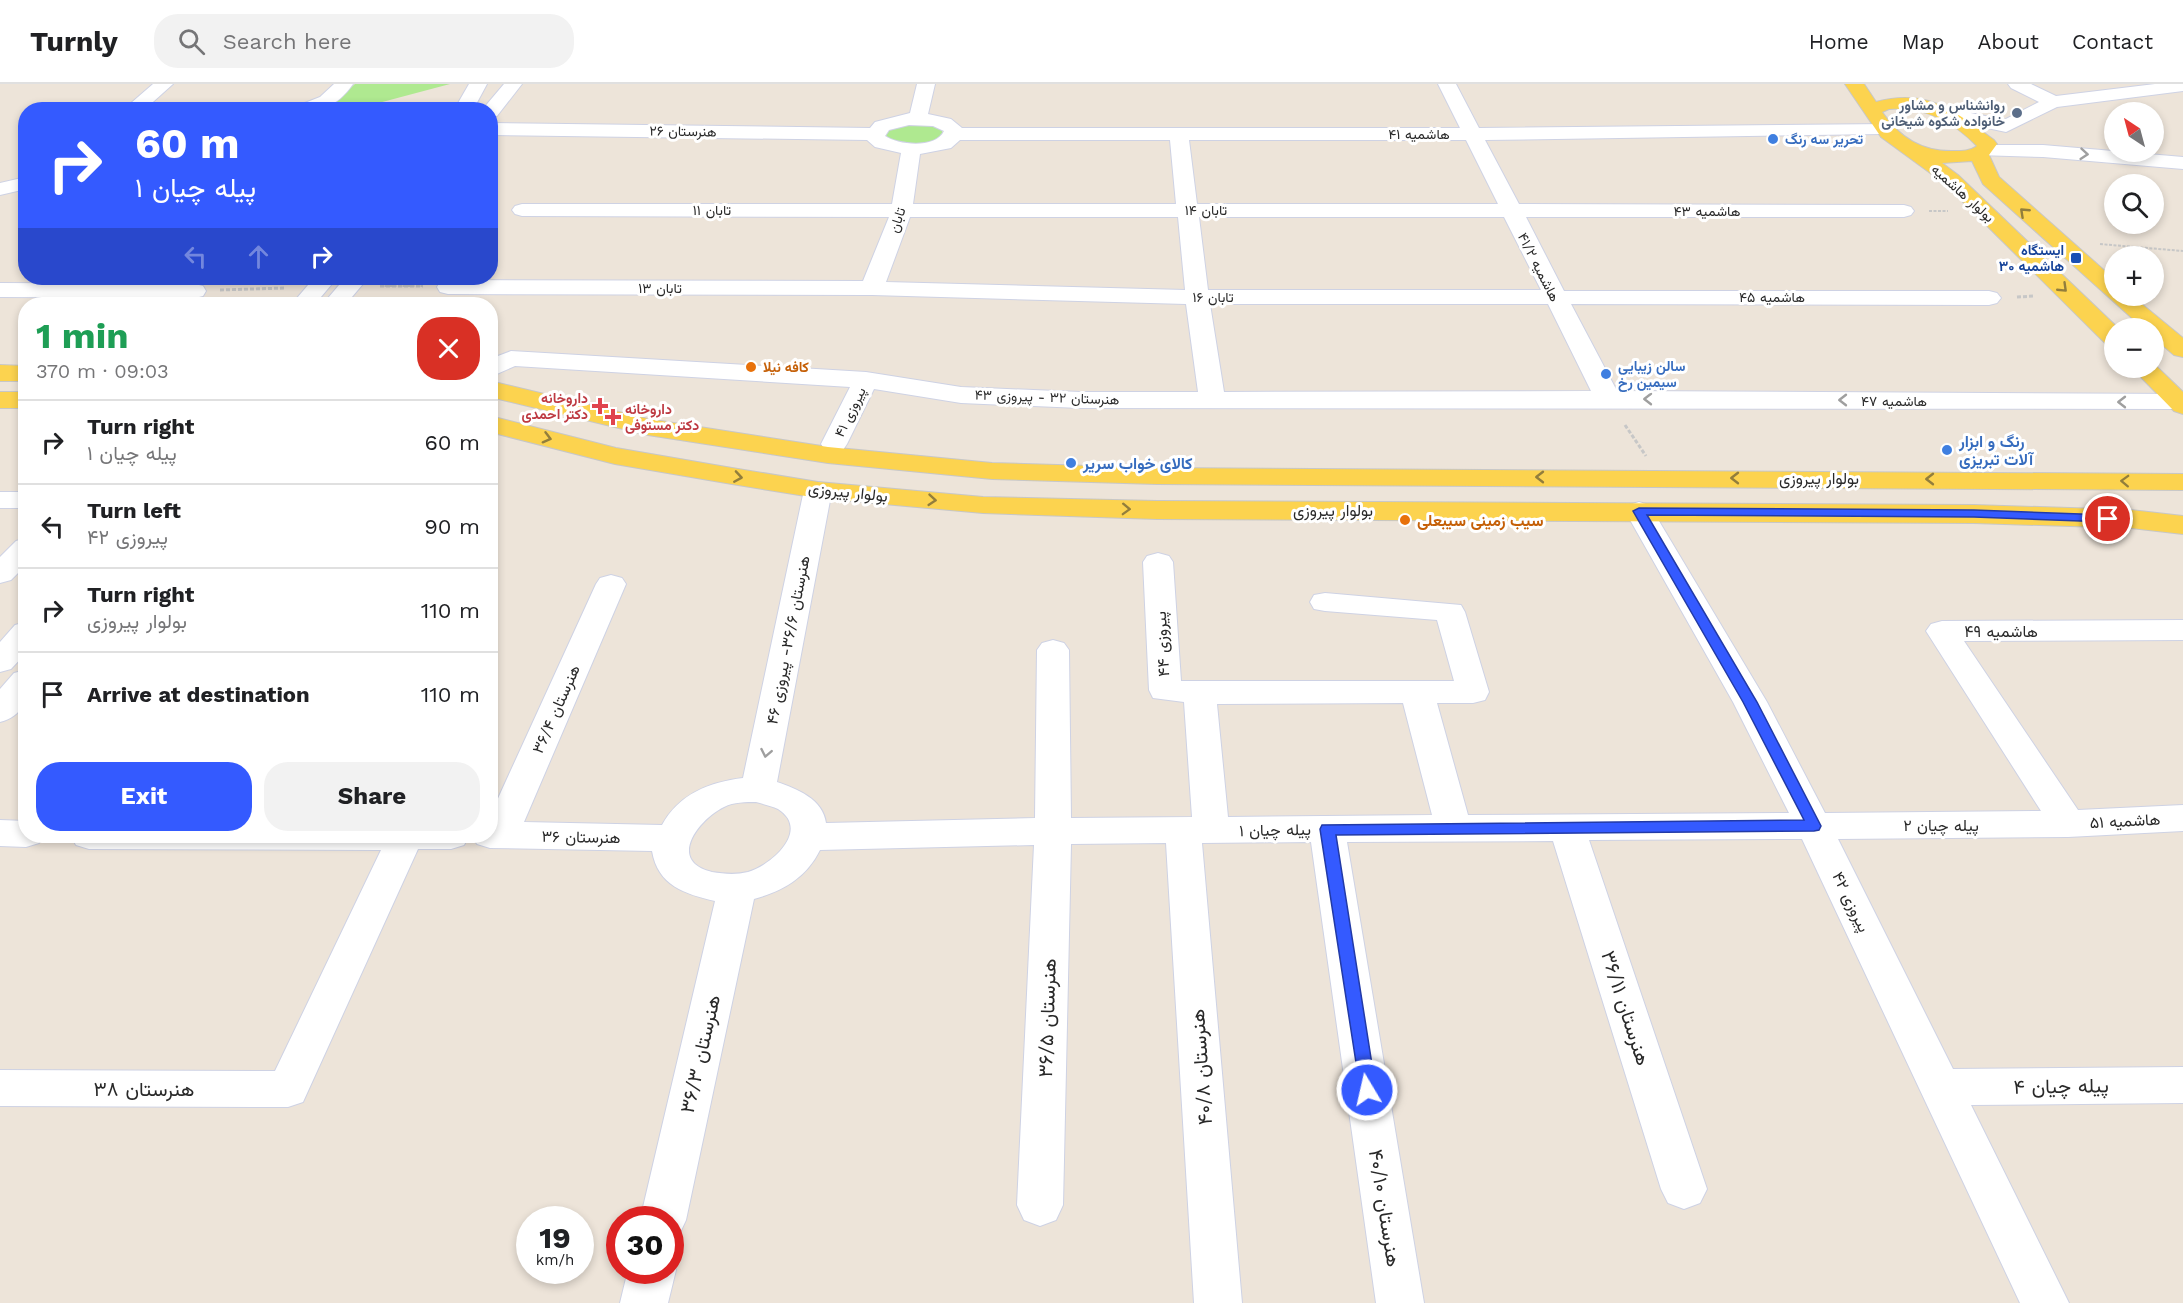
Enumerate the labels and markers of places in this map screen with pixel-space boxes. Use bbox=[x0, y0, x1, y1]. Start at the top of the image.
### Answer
place label: روانشناس و مشاور خانواده شکوه شیخانی bbox=[1881, 97, 2005, 130]
marker: روانشناس و مشاور خانواده شکوه شیخانی bbox=[2010, 106, 2024, 120]
place label: تحریر سه رنگ bbox=[1785, 131, 1864, 148]
marker: تحریر سه رنگ bbox=[1766, 132, 1780, 146]
place label: ایستگاه هاشمیه ۳۰ bbox=[1999, 242, 2064, 275]
marker: ایستگاه هاشمیه ۳۰ bbox=[2069, 251, 2083, 265]
place label: سالن زیبایی سیمین رخ bbox=[1618, 358, 1685, 392]
place label: کافه نیلا bbox=[763, 359, 809, 376]
marker: کافه نیلا bbox=[744, 360, 758, 374]
marker: سالن زیبایی سیمین رخ bbox=[1599, 367, 1613, 381]
place label: داروخانه دکتر احمدی bbox=[521, 390, 588, 423]
marker: داروخانه دکتر احمدی bbox=[593, 399, 607, 413]
place label: داروخانه دکتر مستوفی bbox=[625, 401, 699, 434]
marker: داروخانه دکتر مستوفی bbox=[606, 410, 620, 424]
place label: رنگ و ابزار آلات تبریزی bbox=[1958, 432, 2035, 470]
marker: رنگ و ابزار آلات تبریزی bbox=[1940, 443, 1954, 457]
place label: کالای خواب سریر bbox=[1082, 454, 1193, 474]
marker: کالای خواب سریر bbox=[1064, 456, 1078, 470]
pin bbox=[2082, 493, 2133, 544]
place label: سیب زمینی سیبعلی bbox=[1417, 511, 1544, 531]
marker: سیب زمینی سیبعلی bbox=[1398, 513, 1412, 527]

